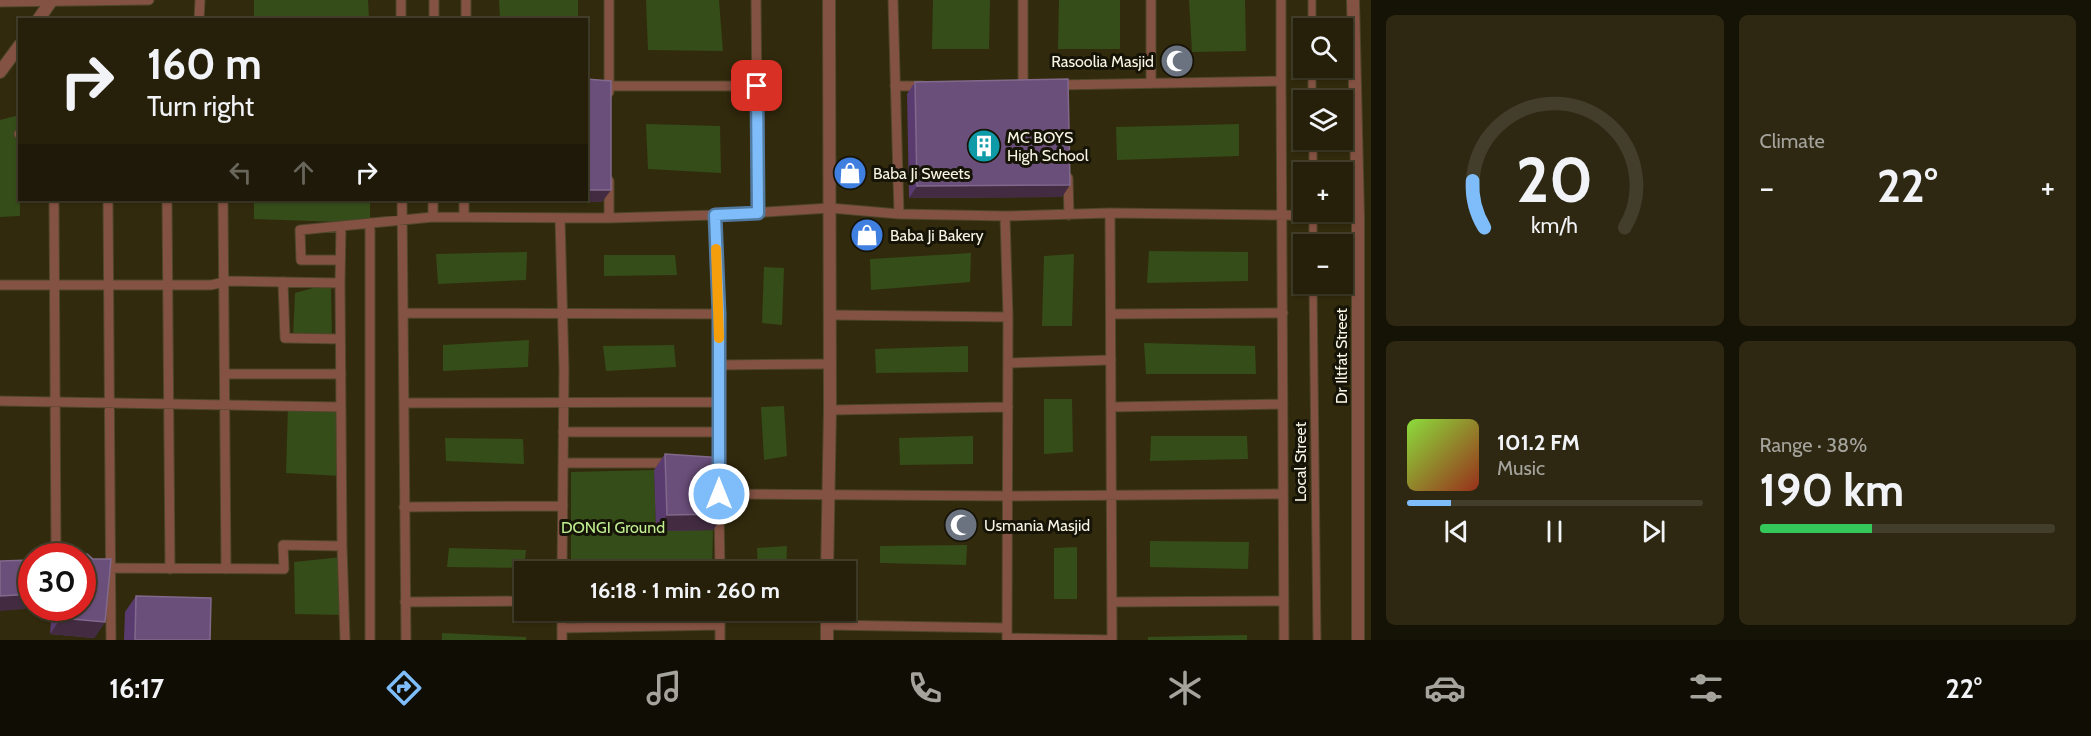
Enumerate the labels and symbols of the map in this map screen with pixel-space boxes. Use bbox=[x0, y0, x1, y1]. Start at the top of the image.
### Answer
mosque icon: Rasoolia Masjid bbox=[1159, 43, 1195, 79]
place label: Rasoolia Masjid bbox=[1051, 52, 1154, 71]
pin bbox=[731, 60, 782, 111]
building icon: MC BOYS High School bbox=[966, 128, 1002, 164]
place label: MC BOYS High School bbox=[1007, 128, 1089, 165]
shop icon: Baba Ji Sweets bbox=[832, 155, 868, 191]
place label: Baba Ji Sweets bbox=[873, 164, 971, 183]
shop icon: Baba Ji Bakery bbox=[849, 217, 885, 253]
place label: Baba Ji Bakery bbox=[890, 226, 984, 245]
street label: Dr Iltfat Street bbox=[1332, 307, 1351, 404]
street label: Local Street bbox=[1291, 421, 1310, 502]
position arrow bbox=[687, 462, 751, 526]
mosque icon: Usmania Masjid bbox=[943, 507, 979, 543]
place label: Usmania Masjid bbox=[984, 516, 1090, 535]
park label: DONGI Ground bbox=[561, 518, 665, 537]
speed limit sign: 30 bbox=[18, 543, 96, 621]

